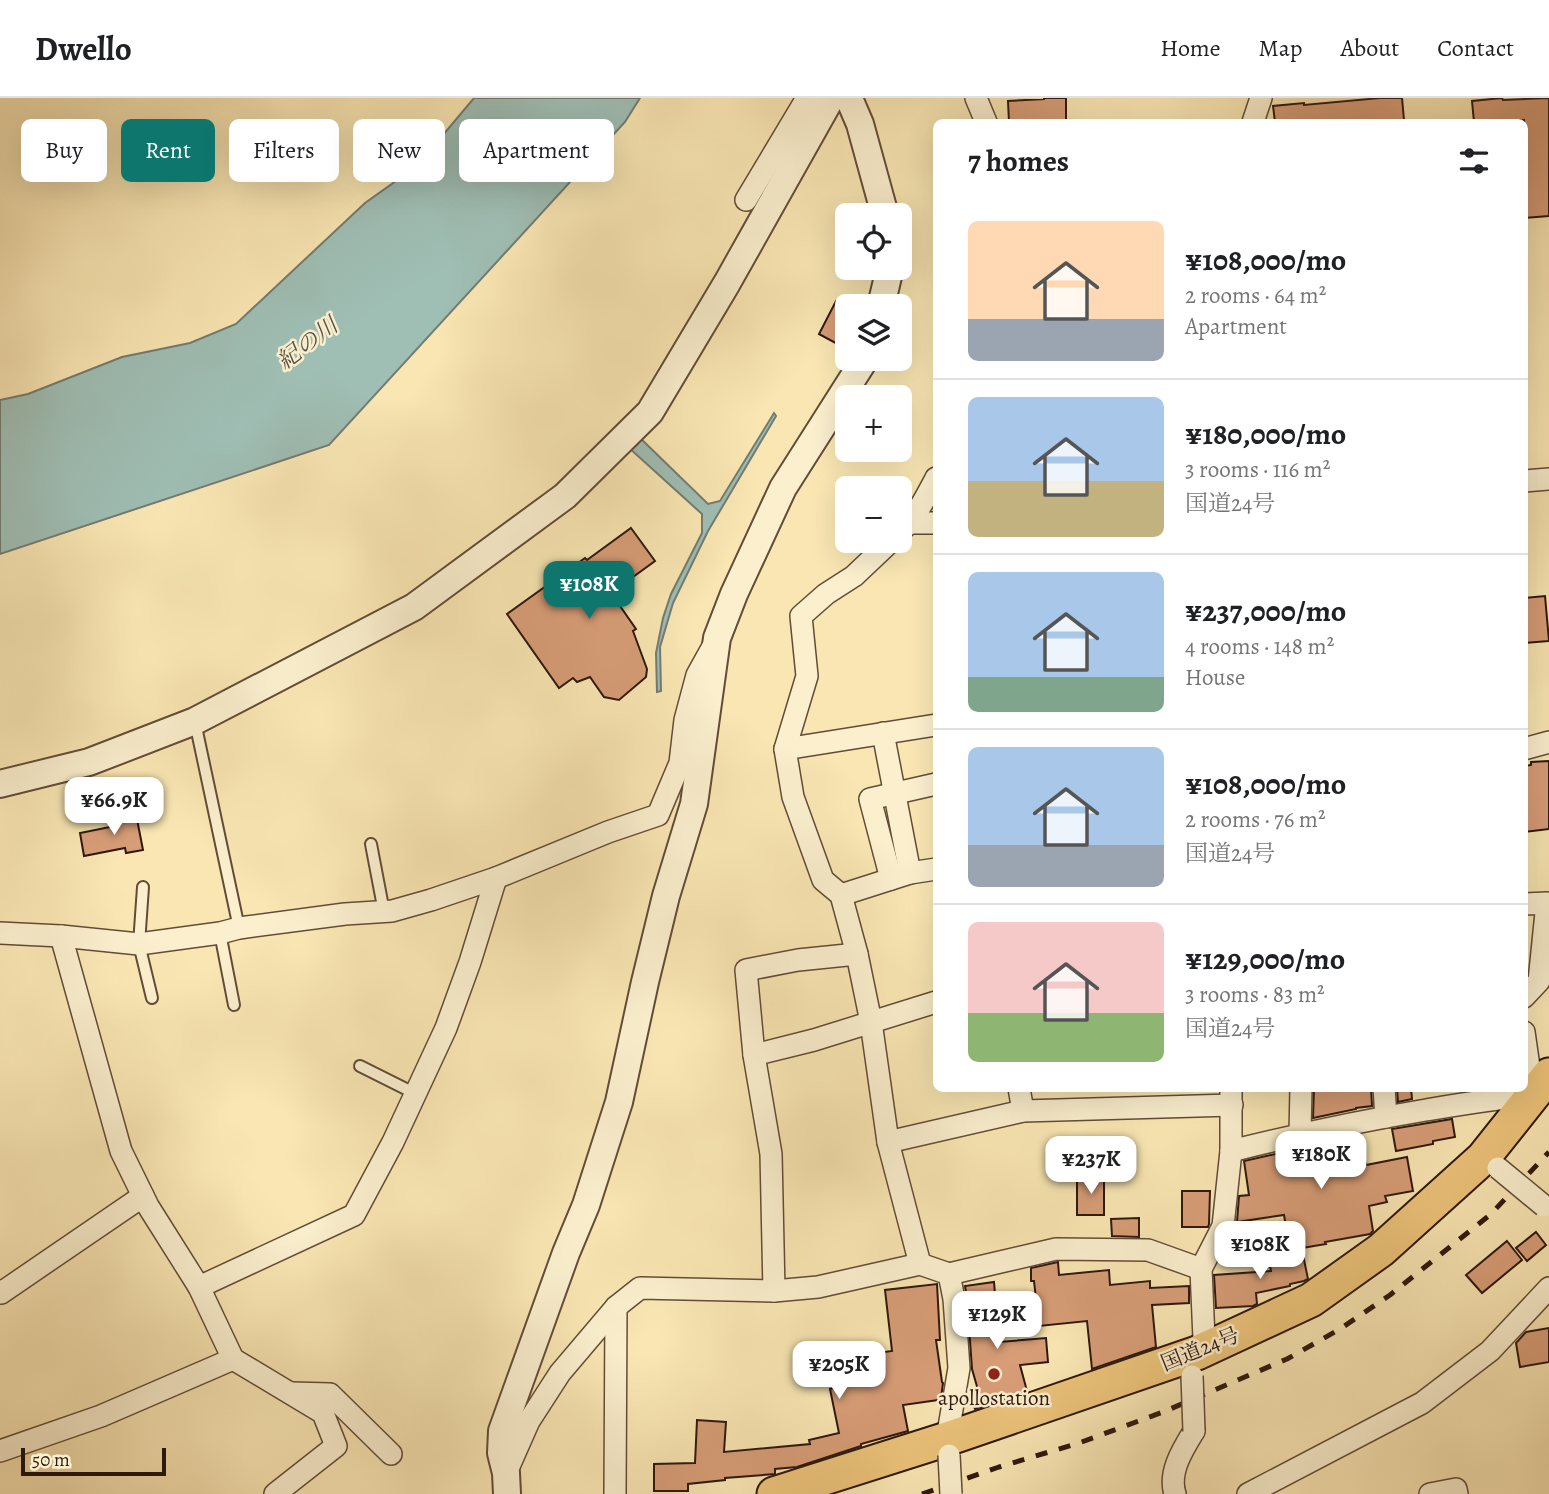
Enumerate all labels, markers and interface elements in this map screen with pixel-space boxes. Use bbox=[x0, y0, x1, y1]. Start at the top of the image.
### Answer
text: Dwello bbox=[35, 26, 132, 71]
text: Home bbox=[1160, 32, 1221, 64]
text: Map bbox=[1259, 32, 1303, 64]
text: About bbox=[1341, 32, 1399, 64]
text: Contact bbox=[1437, 32, 1514, 64]
chip: Buy bbox=[21, 119, 107, 182]
chip: Rent bbox=[121, 119, 215, 182]
chip: Filters bbox=[229, 119, 339, 182]
chip: New bbox=[353, 119, 445, 182]
chip: Apartment bbox=[459, 119, 614, 182]
text: 7 homes bbox=[968, 141, 1069, 181]
icon: filters bbox=[1455, 142, 1493, 180]
map controls bbox=[835, 203, 912, 553]
button: locate bbox=[835, 203, 912, 280]
text: ¥108,000/mo bbox=[1185, 240, 1346, 280]
icon: home bbox=[1024, 249, 1108, 333]
text: 2 rooms · 64 m² bbox=[1185, 280, 1326, 311]
button: layers bbox=[835, 294, 912, 371]
water label: 紀の川 bbox=[270, 308, 347, 377]
text: Apartment bbox=[1185, 311, 1287, 342]
button: + bbox=[835, 385, 912, 462]
text: ¥180,000/mo bbox=[1185, 414, 1346, 454]
icon: home bbox=[1024, 425, 1108, 509]
text: 3 rooms · 116 m² bbox=[1185, 454, 1330, 485]
button: − bbox=[835, 476, 912, 553]
text: 国道24号 bbox=[1185, 488, 1275, 519]
pin: ¥108K bbox=[540, 561, 638, 621]
text: ¥108K bbox=[559, 568, 619, 599]
text: ¥237,000/mo bbox=[1185, 591, 1346, 631]
icon: home bbox=[1024, 600, 1108, 684]
text: 4 rooms · 148 m² bbox=[1185, 631, 1334, 662]
text: House bbox=[1185, 662, 1245, 693]
text: ¥108,000/mo bbox=[1185, 764, 1346, 804]
icon: home bbox=[1024, 775, 1108, 859]
pin: ¥66.9K bbox=[57, 778, 171, 837]
text: ¥66.9K bbox=[81, 784, 147, 815]
text: 2 rooms · 76 m² bbox=[1185, 804, 1326, 835]
text: 国道24号 bbox=[1185, 838, 1275, 869]
text: ¥129,000/mo bbox=[1185, 939, 1345, 979]
icon: home bbox=[1024, 950, 1108, 1034]
text: 3 rooms · 83 m² bbox=[1185, 979, 1325, 1010]
text: 国道24号 bbox=[1185, 1013, 1275, 1044]
pin: ¥180K bbox=[1272, 1132, 1370, 1191]
pin: ¥237K bbox=[1042, 1136, 1140, 1196]
text: ¥180K bbox=[1291, 1138, 1351, 1169]
text: ¥237K bbox=[1061, 1143, 1121, 1174]
pin: ¥108K bbox=[1211, 1222, 1309, 1281]
text: ¥108K bbox=[1230, 1228, 1290, 1259]
pin: ¥129K bbox=[948, 1292, 1046, 1351]
text: ¥129K bbox=[968, 1298, 1026, 1329]
street label: 国道24号 bbox=[1157, 1321, 1243, 1377]
pin: ¥205K bbox=[790, 1342, 888, 1401]
text: ¥205K bbox=[809, 1348, 869, 1379]
marker: apollostation bbox=[986, 1366, 1002, 1382]
place label: apollostation bbox=[938, 1384, 1050, 1412]
scale bar bbox=[21, 1445, 166, 1477]
text: 50 m bbox=[32, 1447, 70, 1473]

